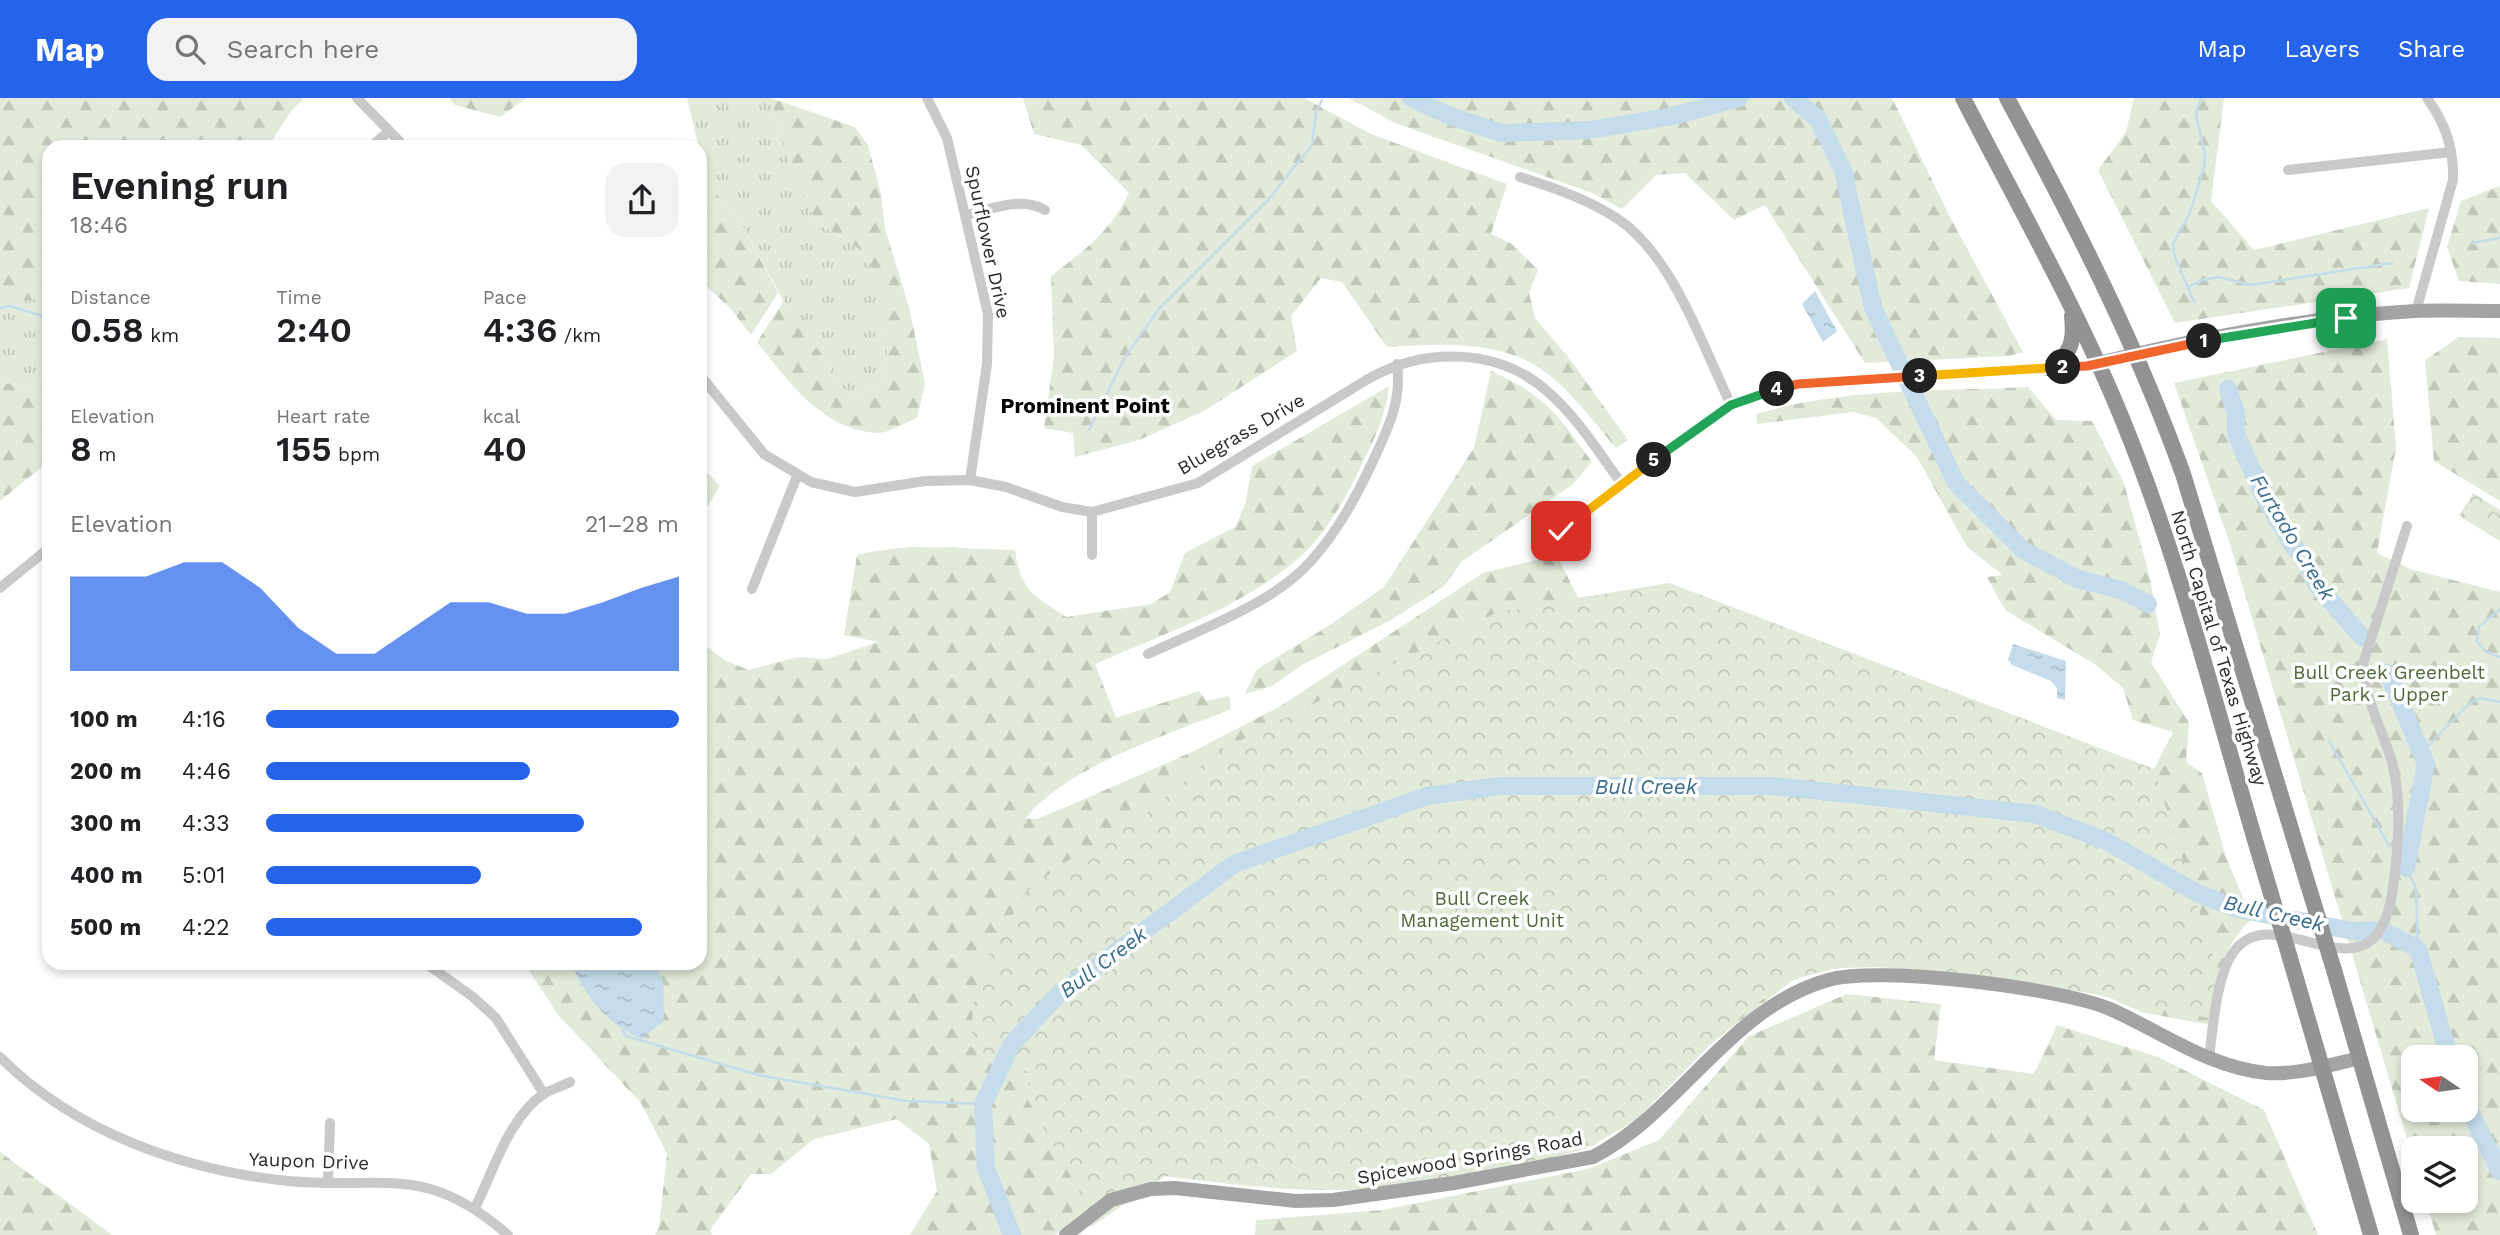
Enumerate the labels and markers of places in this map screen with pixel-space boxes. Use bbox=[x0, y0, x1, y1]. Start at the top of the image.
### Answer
pin bbox=[2316, 288, 2376, 348]
pin: 1 bbox=[2186, 324, 2222, 358]
pin: 2 bbox=[2046, 350, 2080, 384]
pin: 3 bbox=[1902, 358, 1938, 394]
pin: 4 bbox=[1760, 372, 1795, 406]
pin: 5 bbox=[1636, 442, 1672, 478]
pin bbox=[1531, 501, 1591, 561]

